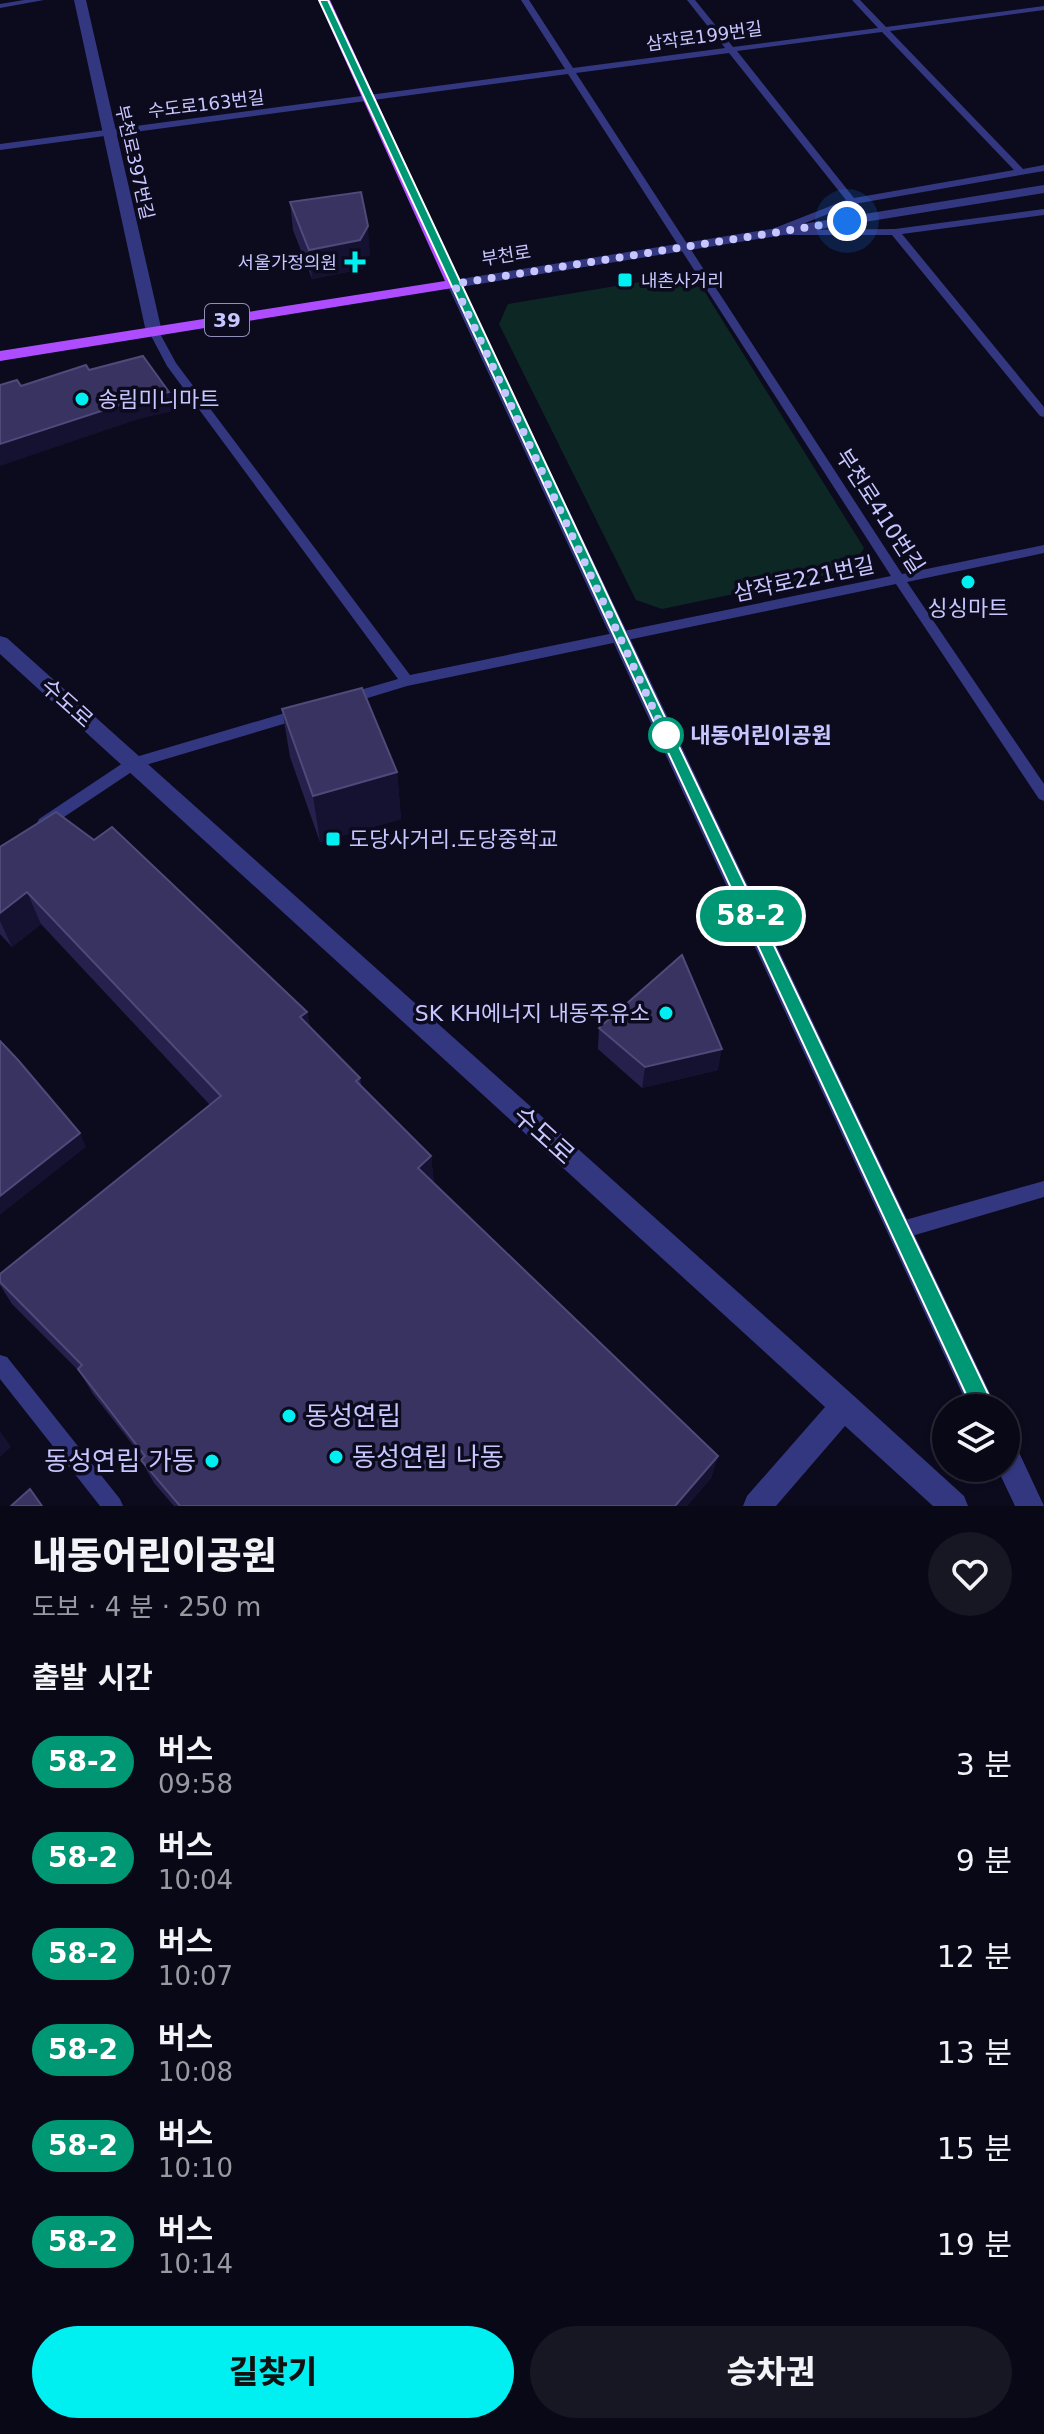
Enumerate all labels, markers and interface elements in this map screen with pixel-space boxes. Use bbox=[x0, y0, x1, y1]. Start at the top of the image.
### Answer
street label: 삼작로199번길 bbox=[645, 17, 763, 55]
street label: 수도로163번길 bbox=[147, 86, 265, 122]
street label: 부천로397번길 bbox=[112, 103, 158, 221]
your location bbox=[827, 201, 867, 241]
street label: 부천로 bbox=[480, 241, 532, 269]
marker: 서울가정의원 bbox=[344, 251, 366, 273]
place label: 서울가정의원 bbox=[238, 252, 337, 273]
place label: 내촌사거리 bbox=[641, 270, 724, 291]
marker: 내촌사거리 bbox=[616, 271, 634, 289]
road number: 39 bbox=[205, 304, 249, 336]
place label: 송림미니마트 bbox=[98, 387, 219, 412]
marker: 송림미니마트 bbox=[73, 390, 91, 408]
street label: 부천로410번길 bbox=[831, 444, 929, 578]
street label: 삼작로221번길 bbox=[731, 552, 877, 606]
marker: 싱싱마트 bbox=[959, 573, 977, 591]
place label: 싱싱마트 bbox=[928, 596, 1008, 621]
street label: 수도로 bbox=[36, 673, 98, 733]
marker: 내동어린이공원 bbox=[649, 718, 683, 752]
place label: 내동어린이공원 bbox=[690, 723, 832, 748]
place label: 도당사거리.도당중학교 bbox=[349, 827, 558, 852]
marker: 도당사거리.도당중학교 bbox=[324, 830, 342, 848]
line badge: 58-2 bbox=[695, 890, 807, 942]
text: 58-2 bbox=[716, 899, 786, 932]
place label: SK KH에너지 내동주유소 bbox=[415, 1001, 650, 1026]
marker: SK KH에너지 내동주유소 bbox=[657, 1004, 675, 1022]
street label: 수도로 bbox=[507, 1100, 581, 1170]
map controls bbox=[932, 1394, 1020, 1482]
button: layers bbox=[932, 1394, 1020, 1482]
place label: 동성연립 bbox=[305, 1401, 401, 1431]
marker: 동성연립 bbox=[280, 1407, 298, 1425]
place label: 동성연립 나동 bbox=[352, 1442, 504, 1472]
place label: 동성연립 가동 bbox=[44, 1446, 196, 1476]
marker: 동성연립 나동 bbox=[327, 1448, 345, 1466]
marker: 동성연립 가동 bbox=[203, 1452, 221, 1470]
button: heart bbox=[928, 1532, 1012, 1616]
text: 내동어린이공원 bbox=[32, 1534, 277, 1578]
text: 도보 · 4 분 · 250 m bbox=[32, 1592, 261, 1622]
text: 출발 시간 bbox=[32, 1660, 153, 1695]
text: 버스 bbox=[158, 1732, 213, 1767]
text: 58-2 bbox=[48, 1745, 118, 1778]
text: 3 분 bbox=[956, 1747, 1012, 1782]
text: 09:58 bbox=[158, 1769, 233, 1799]
text: 버스 bbox=[158, 1828, 213, 1863]
text: 58-2 bbox=[48, 1841, 118, 1874]
text: 9 분 bbox=[956, 1843, 1012, 1878]
text: 10:04 bbox=[158, 1865, 233, 1895]
text: 버스 bbox=[158, 1924, 213, 1959]
text: 58-2 bbox=[48, 1937, 118, 1970]
text: 12 분 bbox=[937, 1939, 1012, 1974]
text: 10:07 bbox=[158, 1961, 233, 1991]
text: 버스 bbox=[158, 2020, 213, 2055]
text: 58-2 bbox=[48, 2033, 118, 2066]
text: 13 분 bbox=[937, 2035, 1012, 2070]
text: 10:08 bbox=[158, 2057, 233, 2087]
text: 버스 bbox=[158, 2116, 213, 2151]
text: 58-2 bbox=[48, 2129, 118, 2162]
text: 15 분 bbox=[937, 2131, 1012, 2166]
text: 10:10 bbox=[158, 2153, 233, 2183]
text: 버스 bbox=[158, 2212, 213, 2247]
text: 58-2 bbox=[48, 2225, 118, 2258]
text: 19 분 bbox=[937, 2227, 1012, 2262]
text: 10:14 bbox=[158, 2249, 233, 2279]
button: 길찾기 bbox=[32, 2326, 514, 2418]
button: 승차권 bbox=[530, 2326, 1012, 2418]

